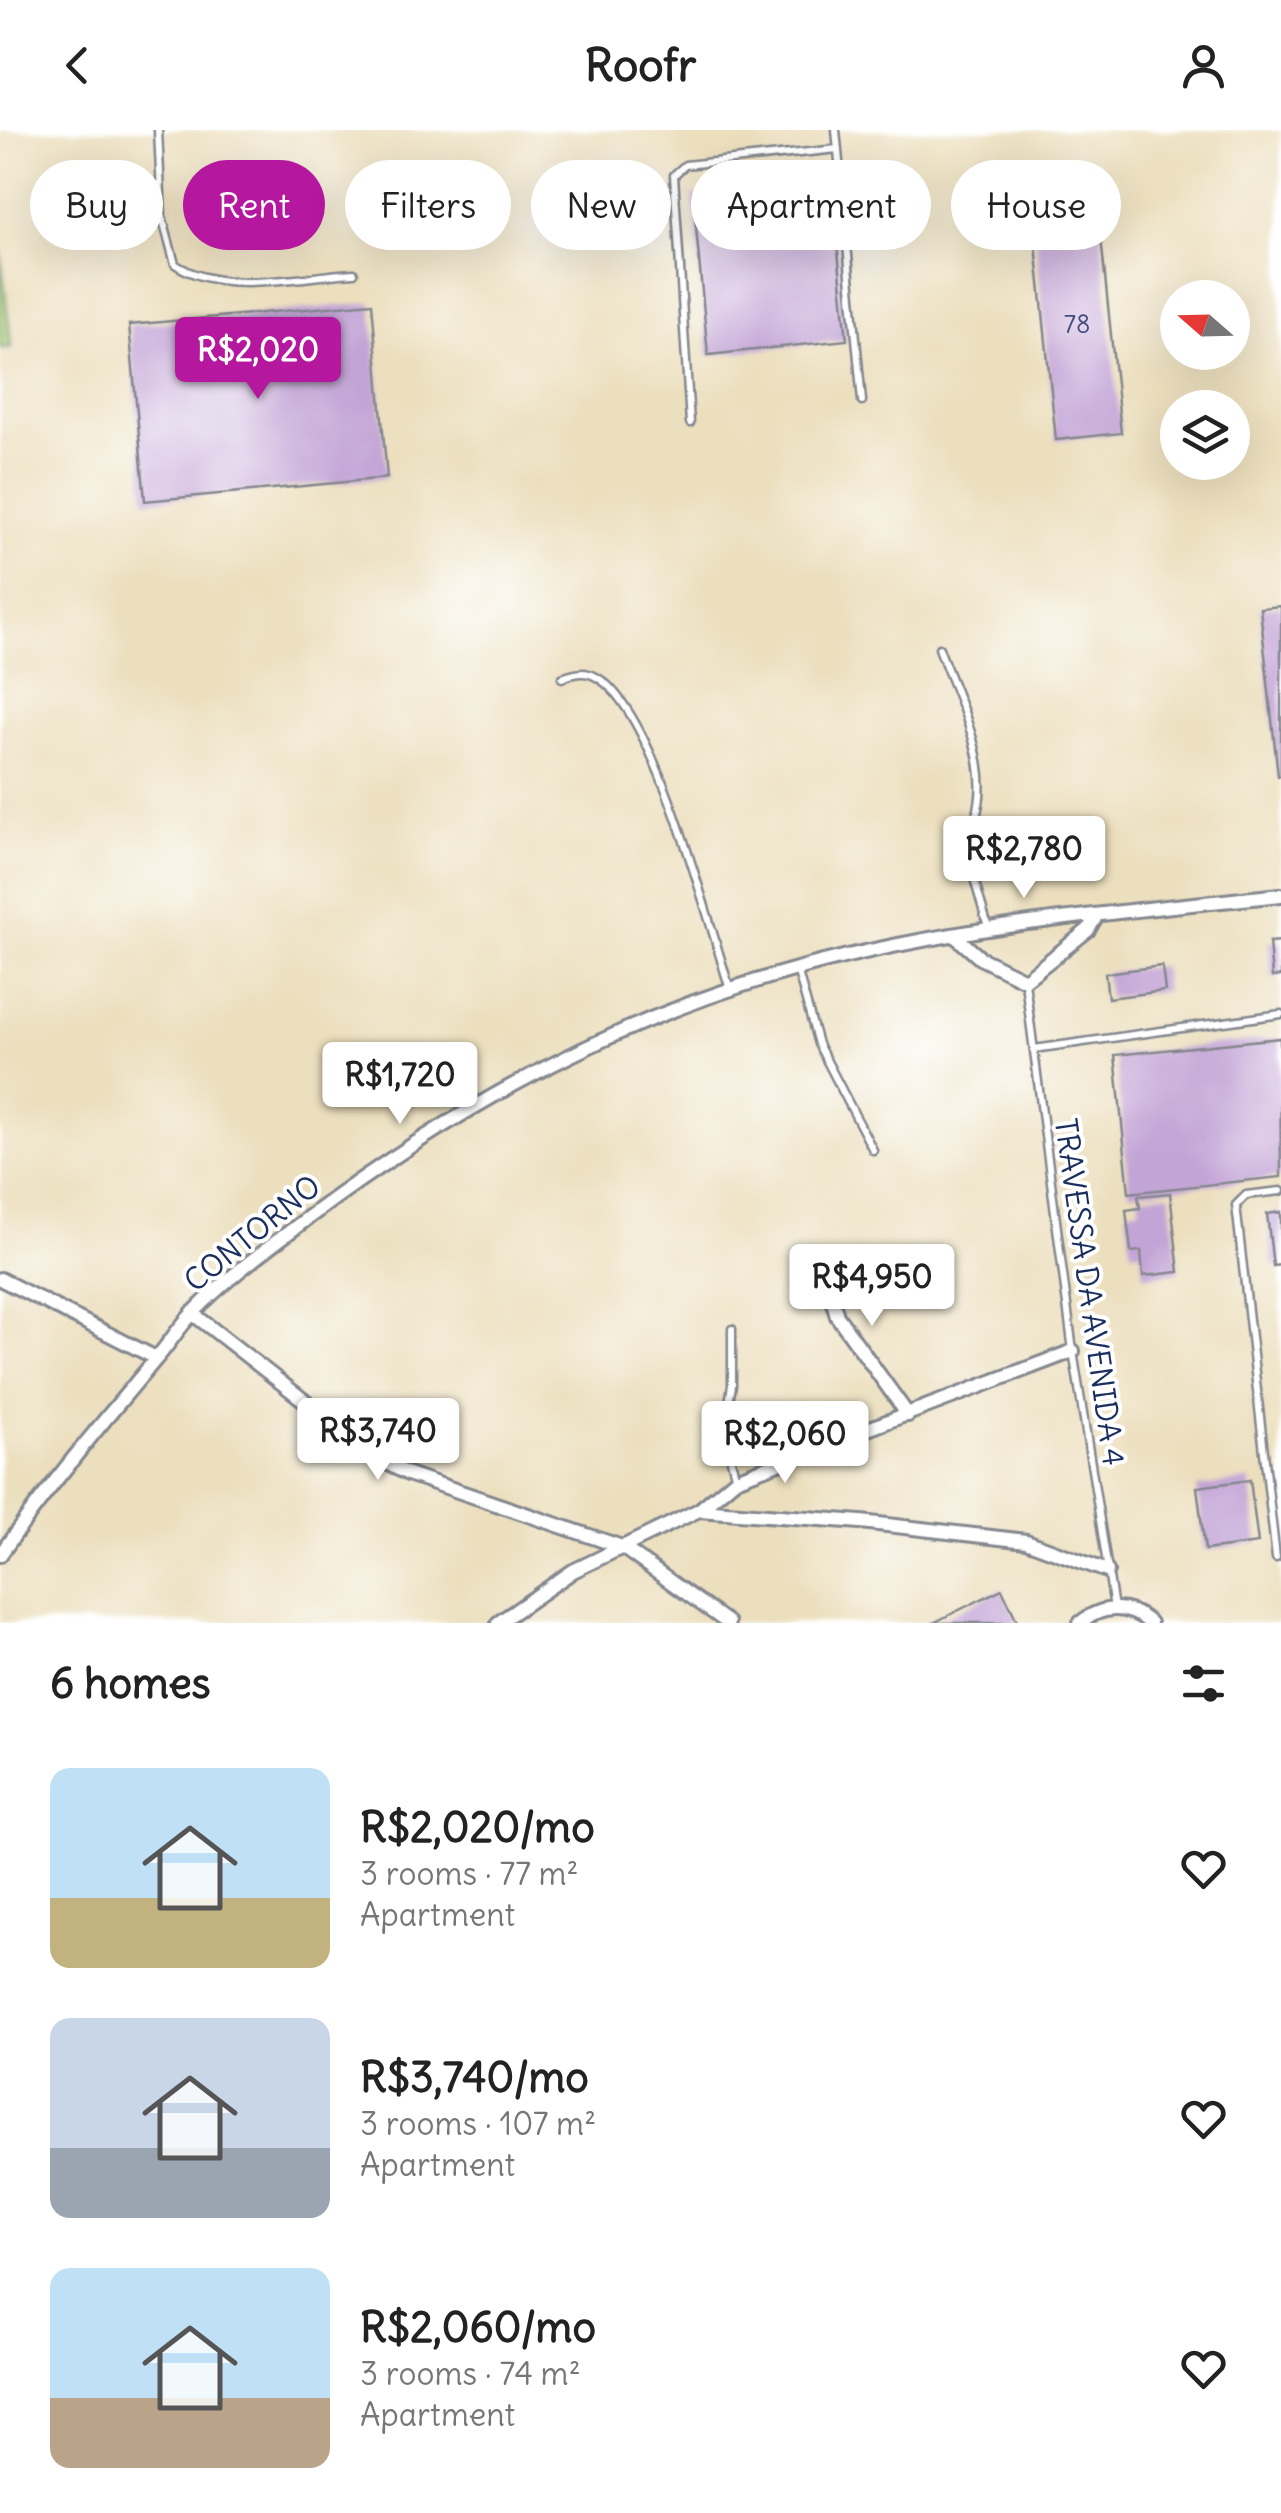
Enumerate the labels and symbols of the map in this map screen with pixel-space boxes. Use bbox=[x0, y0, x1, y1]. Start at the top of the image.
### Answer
north arrow bbox=[1160, 280, 1250, 370]
house number: 78 bbox=[1064, 308, 1090, 340]
pin: R$2,020 bbox=[166, 317, 350, 402]
pin: R$2,780 bbox=[932, 816, 1116, 901]
pin: R$1,720 bbox=[308, 1042, 492, 1127]
street label: TRAVESSA DA AVENIDA 4 bbox=[1047, 1116, 1133, 1468]
street label: CONTORNO bbox=[176, 1167, 328, 1299]
pin: R$4,950 bbox=[780, 1244, 964, 1329]
pin: R$3,740 bbox=[286, 1398, 470, 1483]
pin: R$2,060 bbox=[693, 1401, 877, 1486]

